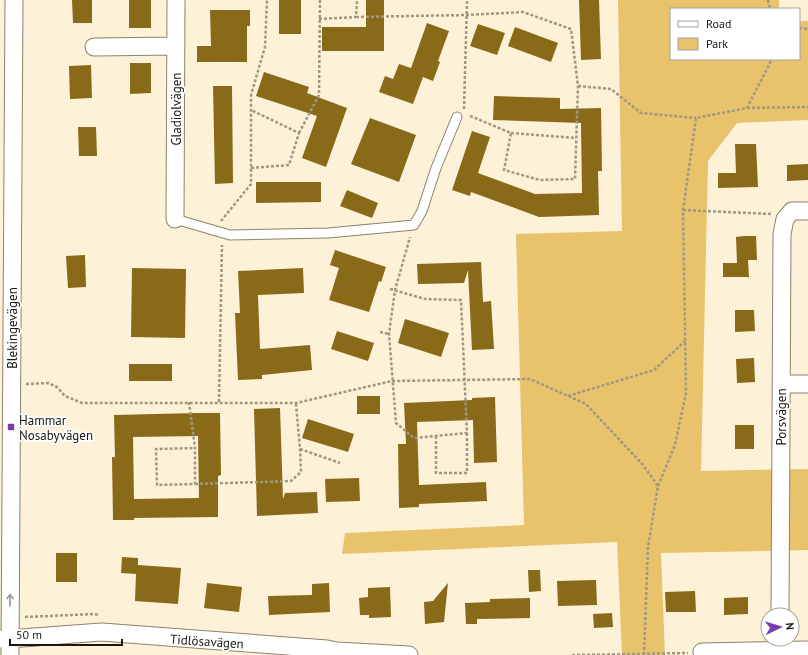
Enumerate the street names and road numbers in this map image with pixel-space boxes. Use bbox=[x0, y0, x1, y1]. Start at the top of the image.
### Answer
street label: Gladiolvägen bbox=[168, 73, 185, 145]
street label: Blekingevägen bbox=[4, 287, 21, 369]
street label: Porsvägen bbox=[773, 388, 790, 446]
street label: Tidlösavägen bbox=[170, 630, 244, 653]

